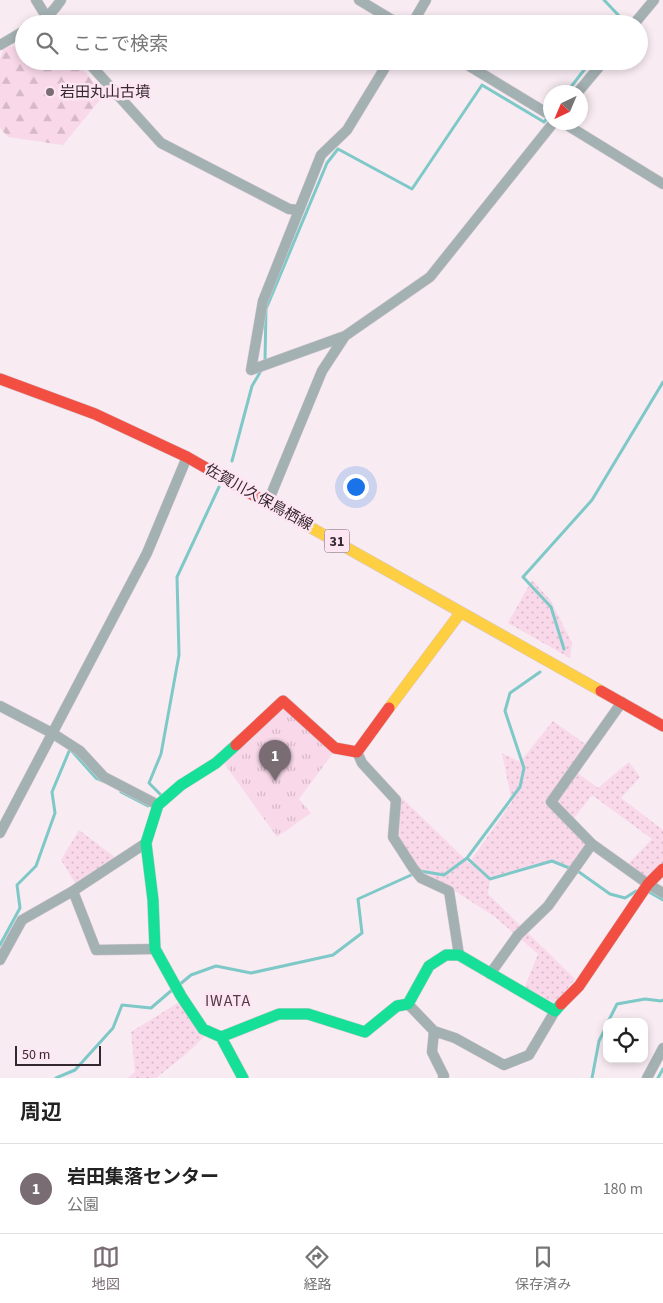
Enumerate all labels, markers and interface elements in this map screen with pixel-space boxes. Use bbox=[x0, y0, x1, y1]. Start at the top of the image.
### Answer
search box bbox=[15, 15, 648, 70]
icon: search bbox=[33, 29, 61, 57]
text: ここで検索 bbox=[73, 31, 168, 58]
place label: 岩田丸山古墳 bbox=[60, 82, 150, 103]
north arrow bbox=[543, 85, 588, 130]
marker: 岩田丸山古墳 bbox=[44, 86, 56, 98]
street label: 佐賀川久保鳥栖線 bbox=[201, 459, 316, 536]
your location bbox=[343, 474, 369, 500]
road number: 31 bbox=[324, 530, 350, 552]
pin: 1 bbox=[259, 740, 291, 781]
district label: IWATA bbox=[205, 990, 251, 1012]
map controls bbox=[603, 1018, 648, 1063]
button: locate bbox=[603, 1018, 648, 1063]
scale bar bbox=[15, 1043, 101, 1066]
text: 50 m bbox=[22, 1045, 50, 1065]
text: 周辺 bbox=[20, 1097, 62, 1127]
text: 岩田集落センター bbox=[67, 1164, 219, 1191]
text: 1 bbox=[32, 1178, 40, 1200]
text: 180 m bbox=[603, 1178, 643, 1200]
text: 公園 bbox=[67, 1194, 99, 1216]
tab: 地図 bbox=[92, 1243, 120, 1295]
tab: 経路 bbox=[303, 1243, 331, 1295]
tab: 保存済み bbox=[515, 1243, 571, 1295]

